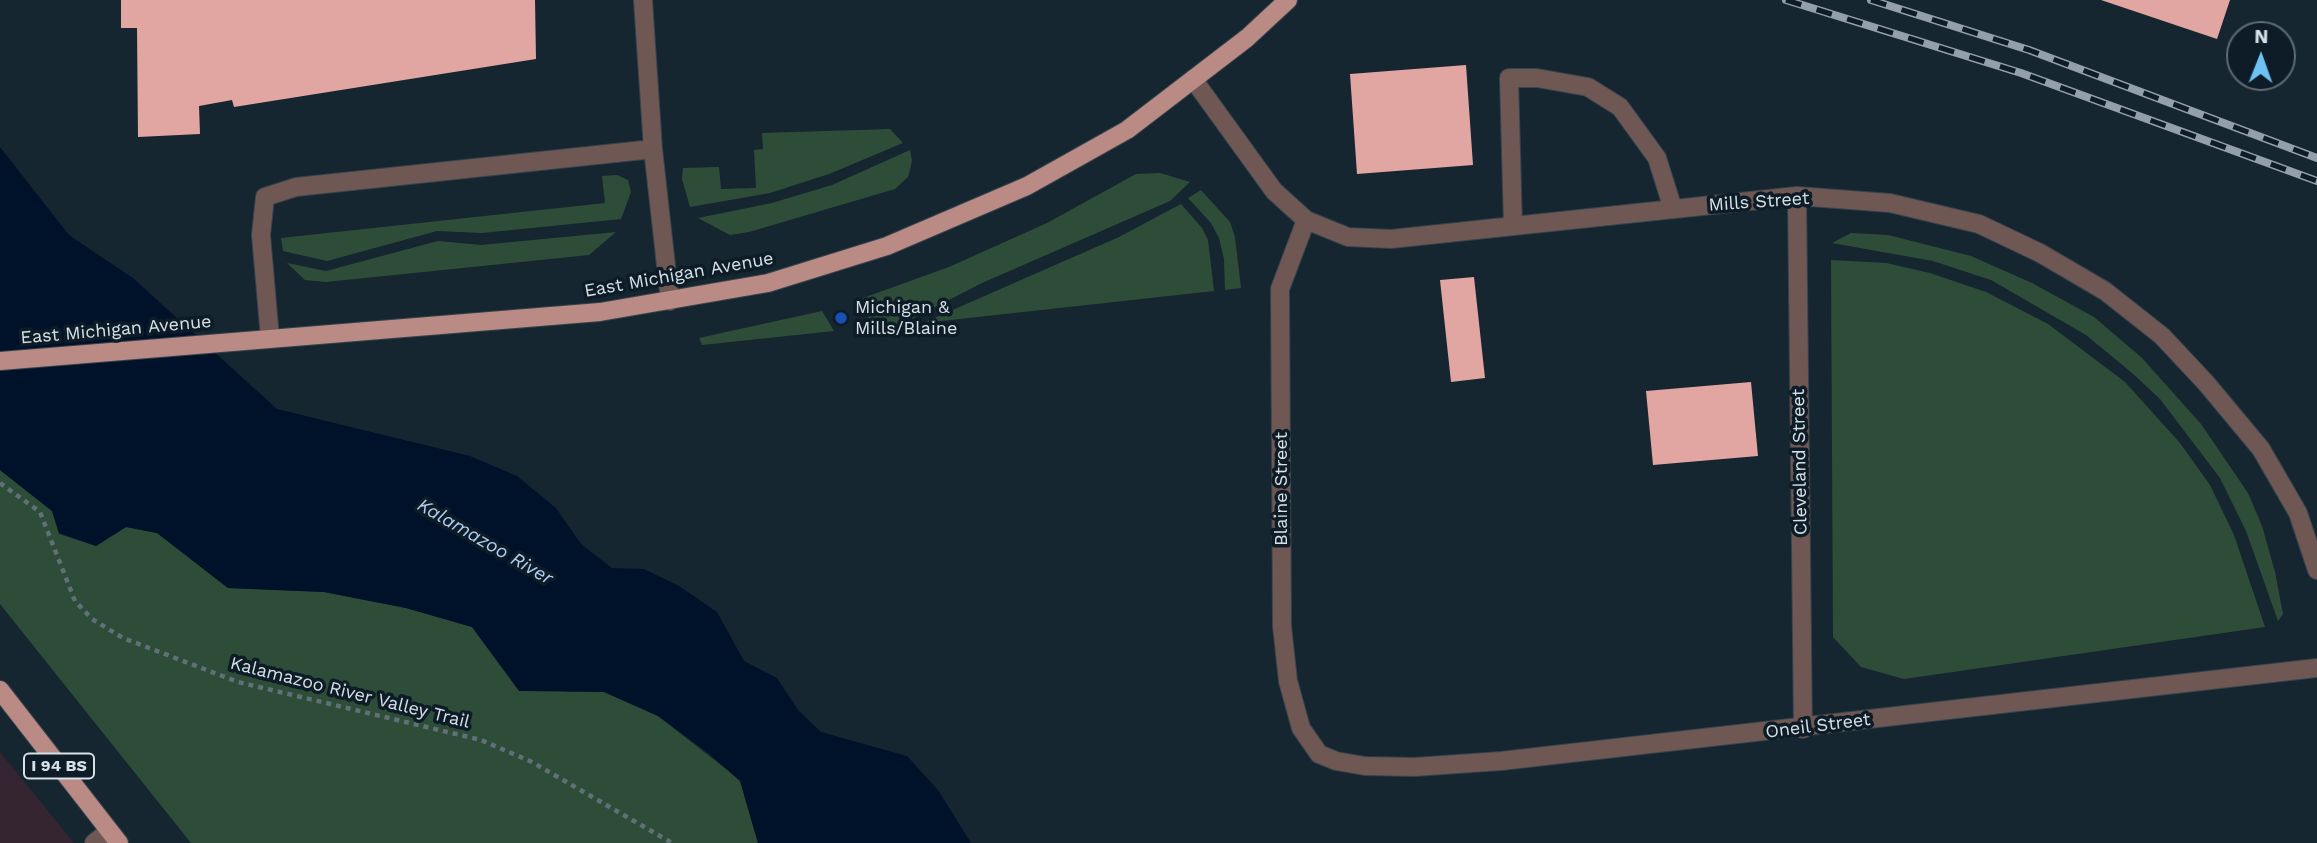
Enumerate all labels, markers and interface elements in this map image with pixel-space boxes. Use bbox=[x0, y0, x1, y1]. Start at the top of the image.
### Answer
north arrow bbox=[2226, 21, 2296, 91]
text: N bbox=[2254, 25, 2269, 48]
street label: Mills Street bbox=[1708, 188, 1810, 216]
street label: East Michigan Avenue bbox=[583, 248, 775, 302]
place label: Michigan & Mills/Blaine bbox=[855, 297, 957, 340]
marker: Michigan & Mills/Blaine bbox=[833, 310, 849, 326]
street label: East Michigan Avenue bbox=[20, 311, 212, 349]
street label: Cleveland Street bbox=[1788, 389, 1812, 535]
street label: Blaine Street bbox=[1271, 432, 1293, 546]
water label: Kalamazoo River bbox=[413, 494, 557, 590]
street label: Kalamazoo River Valley Trail bbox=[228, 653, 472, 733]
street label: Oneil Street bbox=[1764, 709, 1872, 743]
road number: I 94 BS bbox=[24, 754, 94, 778]

